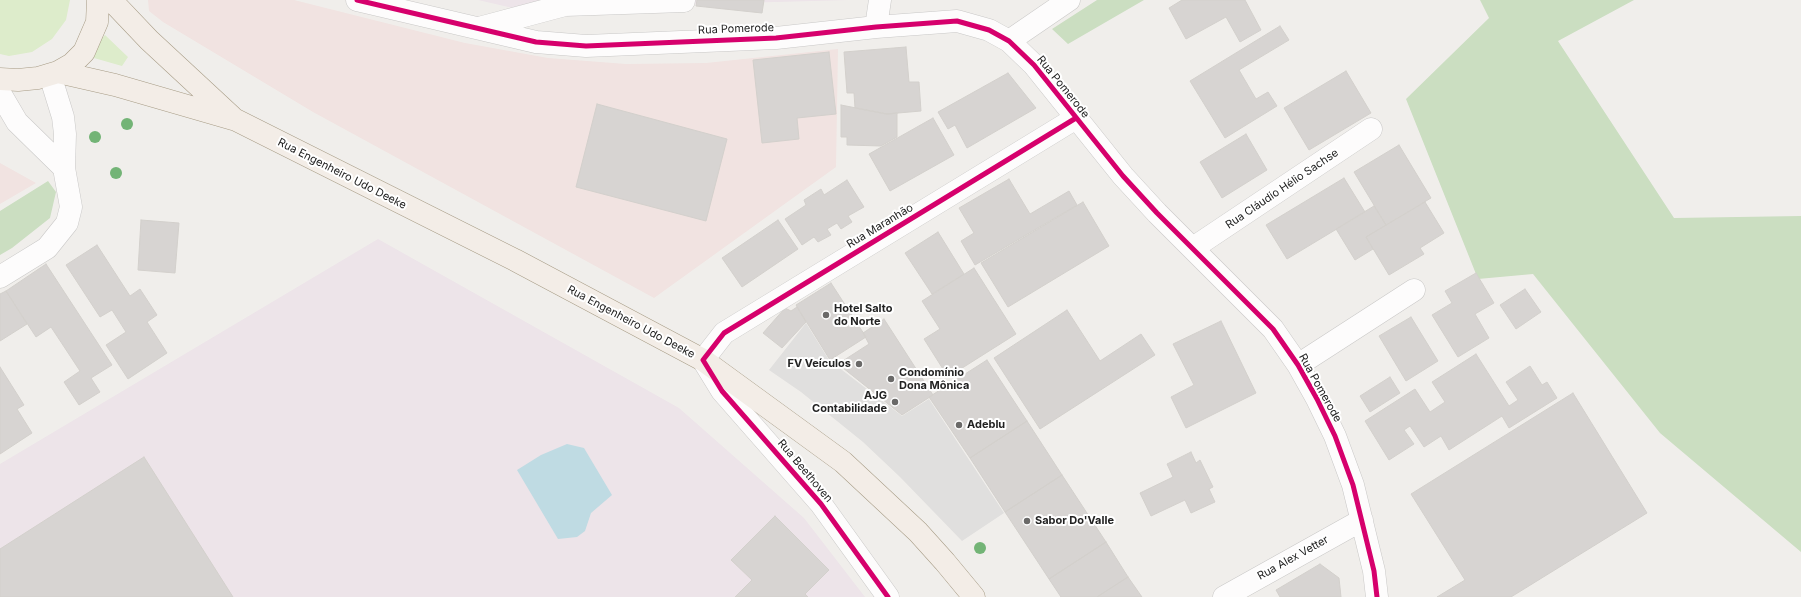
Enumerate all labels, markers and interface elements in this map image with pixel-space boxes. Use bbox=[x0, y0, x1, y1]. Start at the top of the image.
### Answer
street label: Rua Pomerode bbox=[698, 21, 774, 37]
street label: Rua Pomerode bbox=[1034, 53, 1092, 121]
street label: Rua Engenheiro Udo Deeke bbox=[276, 136, 408, 212]
street label: Rua Cláudio Hélio Sachse bbox=[1223, 146, 1341, 232]
street label: Rua Maranhão bbox=[844, 201, 916, 251]
street label: Rua Engenheiro Udo Deeke bbox=[565, 283, 697, 361]
place label: Hotel Salto do Norte bbox=[834, 302, 892, 328]
marker: Hotel Salto do Norte bbox=[821, 310, 831, 320]
street label: Rua Pomerode bbox=[1296, 351, 1344, 425]
place label: FV Veículos bbox=[787, 357, 851, 371]
marker: FV Veículos bbox=[854, 359, 864, 369]
place label: Condomínio Dona Mônica bbox=[899, 366, 969, 392]
marker: Condomínio Dona Mônica bbox=[886, 374, 896, 384]
place label: AJG Contabilidade bbox=[812, 389, 887, 415]
marker: AJG Contabilidade bbox=[890, 397, 900, 407]
place label: Adeblu bbox=[967, 418, 1005, 432]
marker: Adeblu bbox=[954, 420, 964, 430]
street label: Rua Beethoven bbox=[775, 437, 835, 505]
place label: Sabor Do'Valle bbox=[1035, 514, 1114, 528]
marker: Sabor Do'Valle bbox=[1022, 516, 1032, 526]
street label: Rua Alex Vetter bbox=[1255, 533, 1331, 583]

